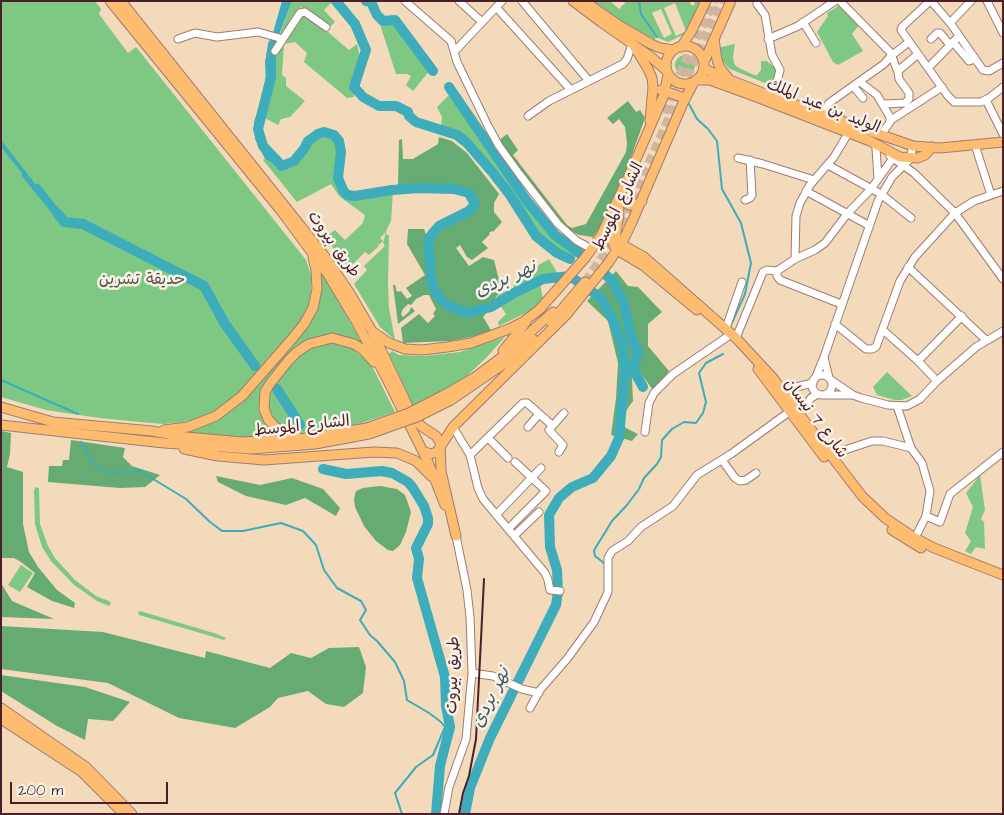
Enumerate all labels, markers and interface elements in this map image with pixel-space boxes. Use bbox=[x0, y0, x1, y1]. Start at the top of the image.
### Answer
street label: الوليد بن عبد الملك bbox=[763, 75, 883, 139]
street label: الشارع الموسط bbox=[589, 160, 649, 254]
street label: طريق بيروت bbox=[302, 208, 364, 282]
water label: نهر بردى bbox=[472, 257, 540, 303]
park label: حديقة تشرين bbox=[99, 271, 185, 291]
street label: شارع 7 نيسان bbox=[779, 375, 851, 463]
street label: الشارع الموسط bbox=[253, 412, 351, 442]
street label: طريق بيروت bbox=[443, 636, 465, 714]
water label: نهر بردى bbox=[468, 664, 516, 732]
scale bar bbox=[12, 772, 170, 804]
text: 200 m bbox=[18, 780, 63, 801]

